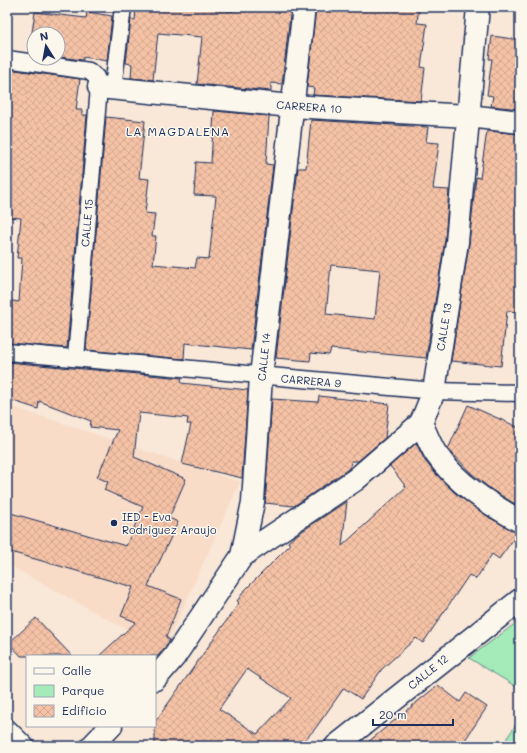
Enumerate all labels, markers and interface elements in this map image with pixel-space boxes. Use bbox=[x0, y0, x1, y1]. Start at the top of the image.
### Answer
north arrow bbox=[26, 26, 66, 66]
text: N bbox=[38, 28, 50, 44]
street label: CARRERA 10 bbox=[276, 97, 343, 116]
district label: LA MAGDALENA bbox=[126, 123, 230, 139]
street label: CALLE 15 bbox=[77, 198, 96, 248]
street label: CALLE 13 bbox=[432, 301, 455, 352]
street label: CALLE 14 bbox=[254, 332, 274, 382]
street label: CARRERA 9 bbox=[280, 370, 342, 391]
place label: IED - Eva Rodriguez Araujo bbox=[122, 509, 217, 537]
marker: IED - Eva Rodriguez Araujo bbox=[109, 518, 119, 528]
street label: CALLE 12 bbox=[404, 651, 451, 693]
legend bbox=[26, 655, 156, 727]
text: Calle bbox=[62, 662, 92, 678]
text: Parque bbox=[62, 682, 105, 698]
scale bar bbox=[373, 701, 453, 727]
text: Edificio bbox=[62, 702, 106, 718]
text: 20 m bbox=[379, 706, 407, 722]

